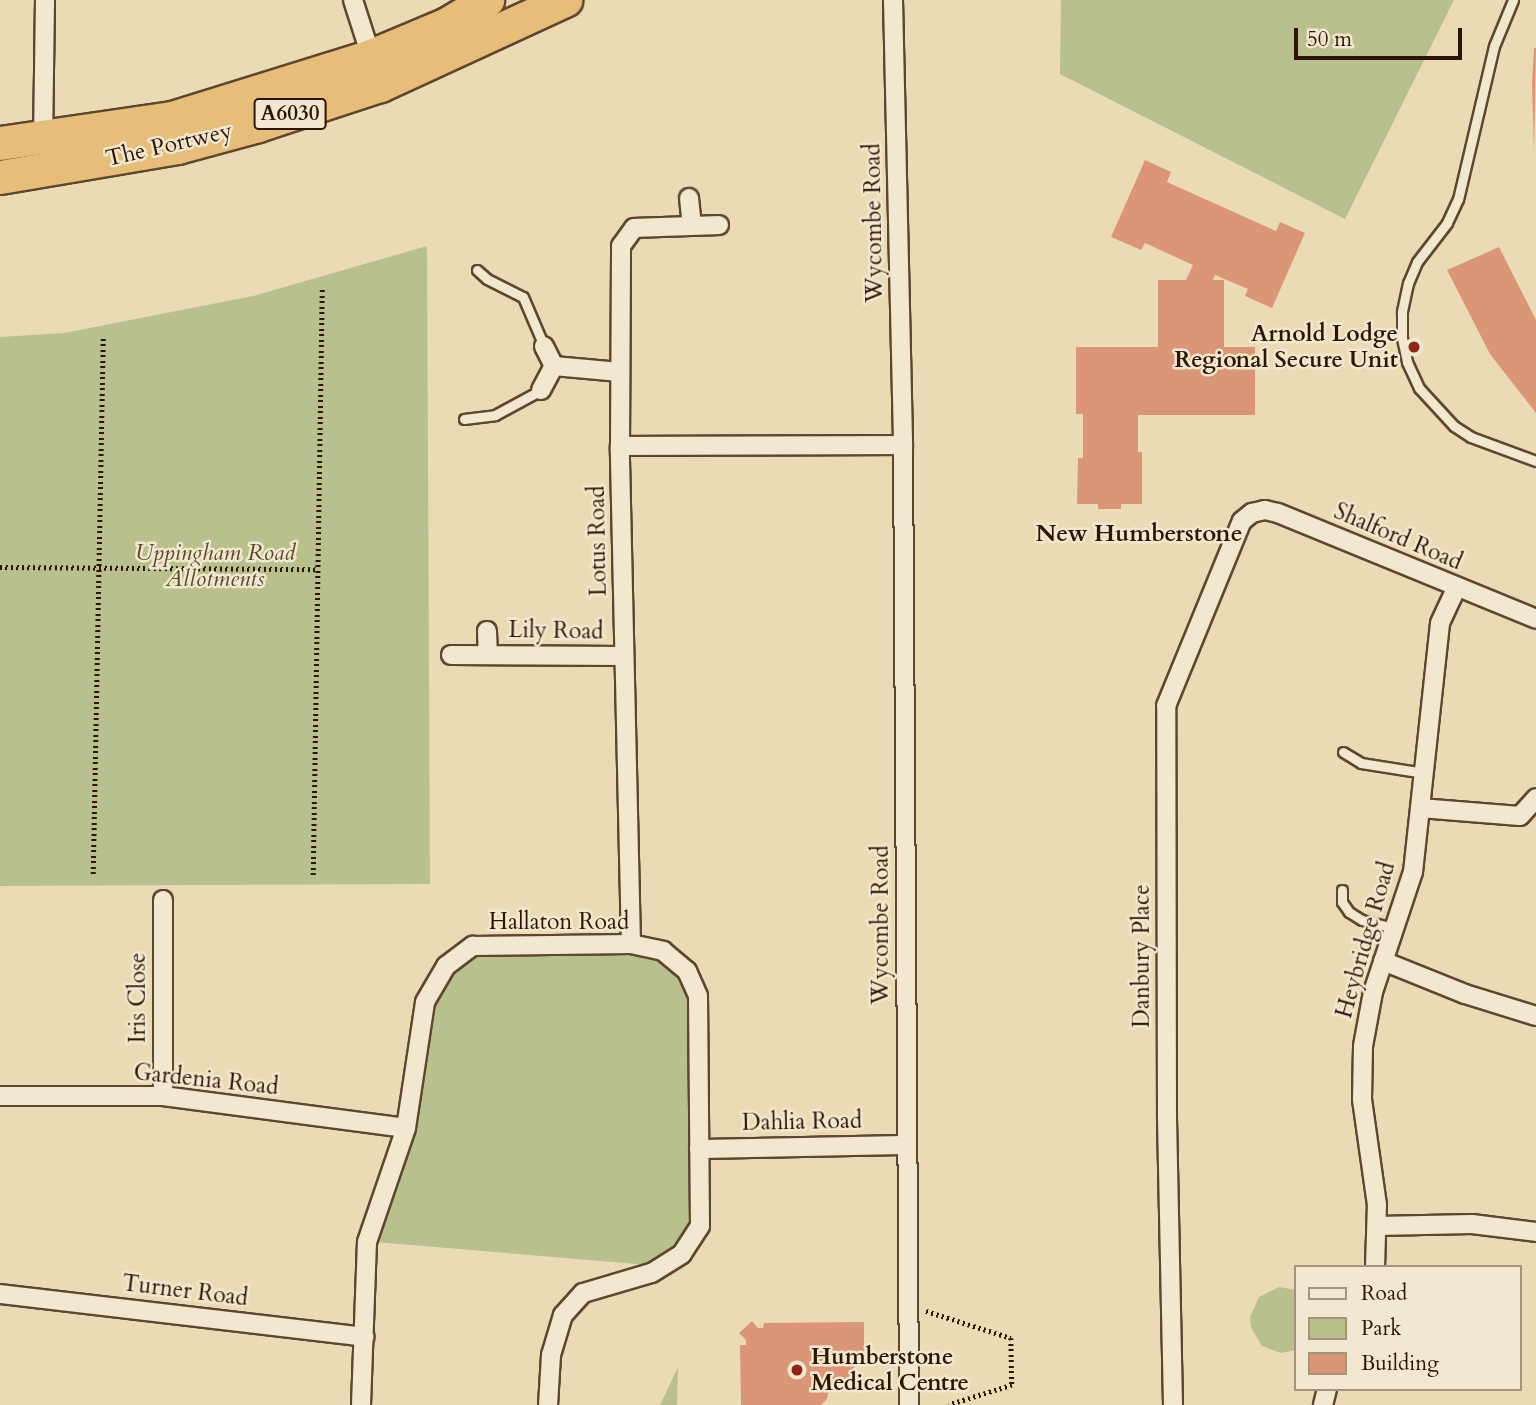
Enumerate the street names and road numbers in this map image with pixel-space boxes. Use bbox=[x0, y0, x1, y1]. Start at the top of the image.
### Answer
road number: A6030 bbox=[253, 96, 327, 132]
street label: The Portwey bbox=[103, 117, 235, 173]
street label: Wycombe Road bbox=[859, 143, 889, 303]
street label: Lotus Road bbox=[583, 485, 613, 597]
street label: Shalford Road bbox=[1330, 498, 1466, 576]
street label: Lily Road bbox=[508, 616, 604, 646]
street label: Wycombe Road bbox=[867, 845, 895, 1005]
street label: Heybridge Road bbox=[1331, 859, 1401, 1021]
street label: Danbury Place bbox=[1128, 884, 1156, 1028]
street label: Hallaton Road bbox=[489, 908, 629, 936]
street label: Iris Close bbox=[124, 953, 152, 1043]
street label: Gardenia Road bbox=[132, 1059, 280, 1101]
street label: Dahlia Road bbox=[742, 1107, 862, 1137]
street label: Turner Road bbox=[121, 1270, 249, 1312]

